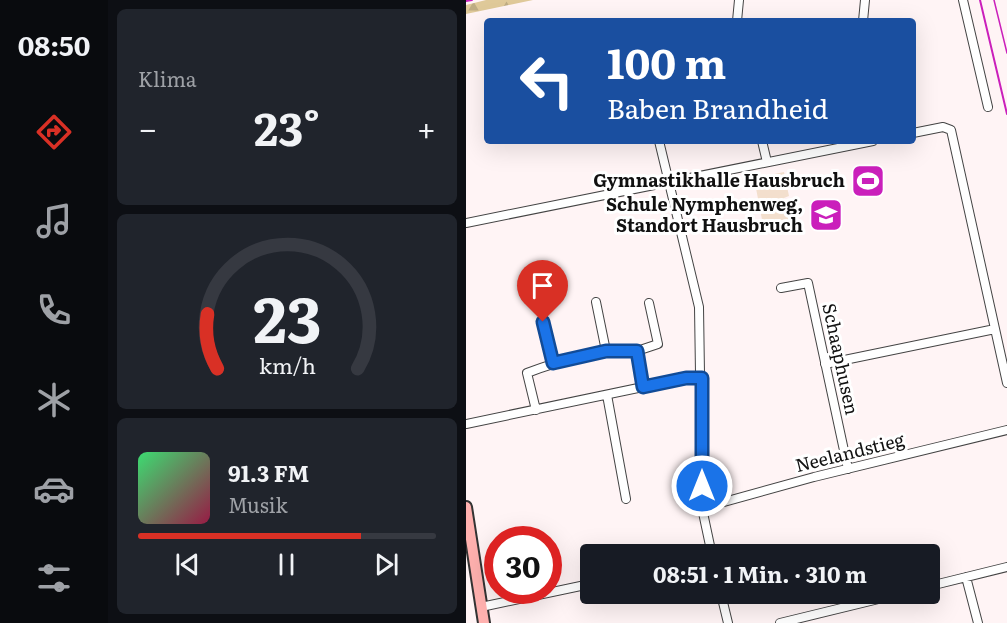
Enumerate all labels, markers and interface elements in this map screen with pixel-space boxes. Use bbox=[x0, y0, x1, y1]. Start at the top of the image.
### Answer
text: 08:50 bbox=[18, 24, 90, 64]
text: 100 m bbox=[607, 30, 726, 92]
icon: left bbox=[508, 42, 586, 120]
text: Klima bbox=[138, 63, 197, 93]
text: Baben Brandheid bbox=[607, 87, 828, 127]
text: 23° bbox=[254, 93, 320, 160]
text: − bbox=[138, 102, 157, 151]
text: + bbox=[417, 102, 436, 151]
icon: directions bbox=[33, 111, 75, 153]
sports icon: Gymnastikhalle Hausbruch bbox=[850, 163, 886, 199]
place label: Gymnastikhalle Hausbruch bbox=[593, 166, 845, 193]
place label: Schule Nymphenweg, Standort Hausbruch bbox=[606, 190, 803, 238]
school or university icon: Schule Nymphenweg, Standort Hausbruch bbox=[808, 197, 844, 233]
icon: music bbox=[33, 200, 75, 242]
pin bbox=[517, 260, 568, 322]
icon: arrive bbox=[526, 269, 559, 302]
text: 23 bbox=[253, 270, 321, 362]
icon: phone bbox=[33, 289, 75, 331]
street label: Schaaphusen bbox=[816, 300, 867, 417]
text: km/h bbox=[258, 349, 316, 381]
icon: climate bbox=[33, 379, 75, 421]
street label: Neelandstieg bbox=[792, 425, 908, 478]
position arrow bbox=[670, 454, 734, 518]
text: 91.3 FM bbox=[228, 456, 309, 489]
icon: car bbox=[33, 468, 75, 510]
text: Musik bbox=[228, 489, 288, 519]
speed limit sign: 30 bbox=[484, 526, 562, 604]
icon: previous bbox=[171, 548, 204, 581]
icon: pause bbox=[270, 548, 303, 581]
icon: next bbox=[370, 548, 403, 581]
icon: filters bbox=[33, 557, 75, 599]
text: 08:51 · 1 Min. · 310 m bbox=[653, 557, 867, 590]

